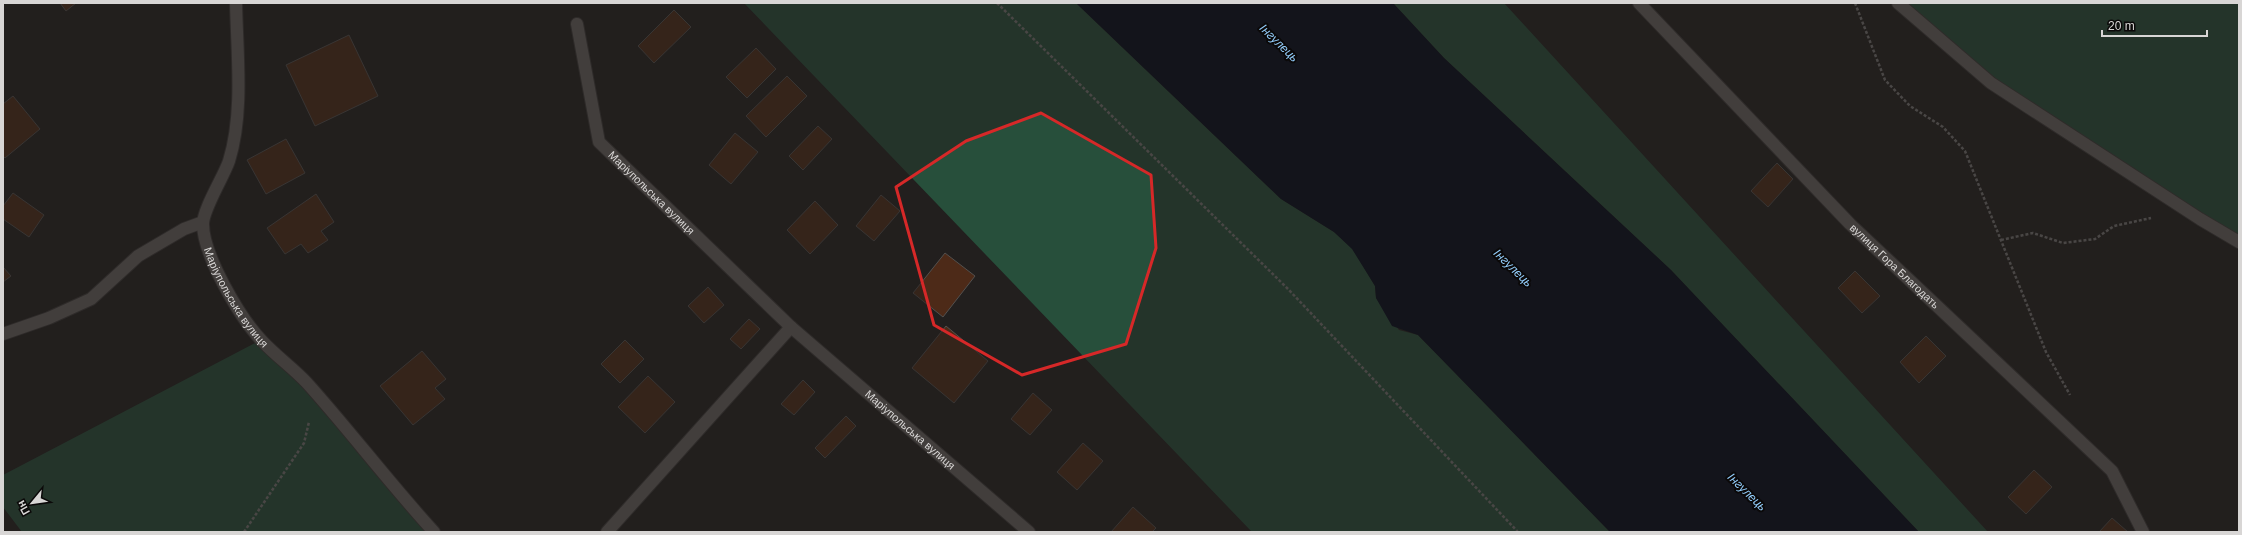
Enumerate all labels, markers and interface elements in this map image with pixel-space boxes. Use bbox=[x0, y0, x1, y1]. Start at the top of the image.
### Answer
scale bar bbox=[2102, 12, 2207, 38]
text: 20 m bbox=[2108, 19, 2135, 33]
water label: Інгулець bbox=[1257, 21, 1301, 65]
street label: Маріупольська вулиця bbox=[606, 149, 697, 237]
street label: вулиця Гора Благодать bbox=[1848, 221, 1942, 311]
street label: Маріупольська вулиця bbox=[202, 246, 271, 350]
water label: Інгулець bbox=[1491, 246, 1535, 290]
street label: Маріупольська вулиця bbox=[863, 388, 958, 472]
water label: Інгулець bbox=[1725, 470, 1769, 514]
north arrow bbox=[12, 483, 52, 523]
text: Пн bbox=[14, 499, 32, 517]

